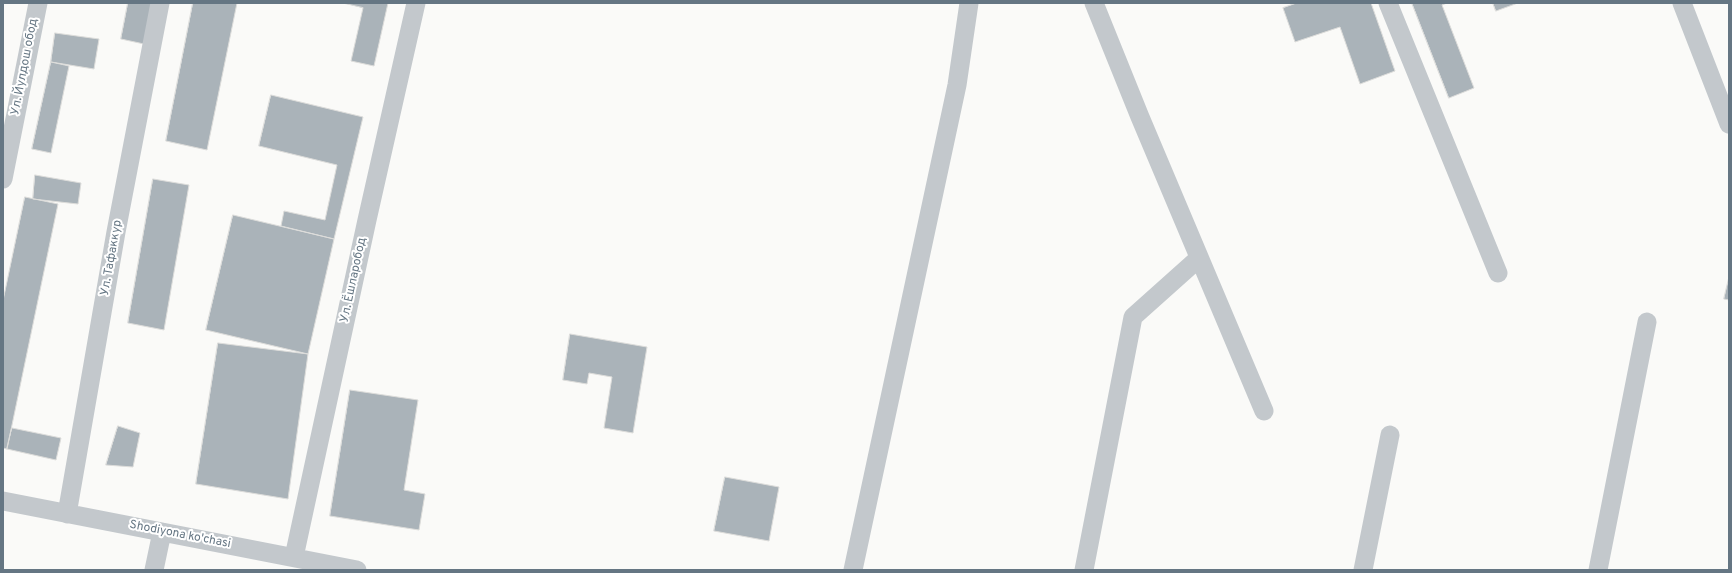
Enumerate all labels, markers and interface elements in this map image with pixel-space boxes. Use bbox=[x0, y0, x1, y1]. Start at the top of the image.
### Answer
street label: Ул. Йулдош обод bbox=[9, 17, 41, 117]
street label: Ул. Тафаккур bbox=[98, 219, 126, 297]
street label: Ул. Ёшларобод bbox=[338, 236, 370, 324]
street label: Shodiyona ko'chasi bbox=[128, 518, 232, 552]

